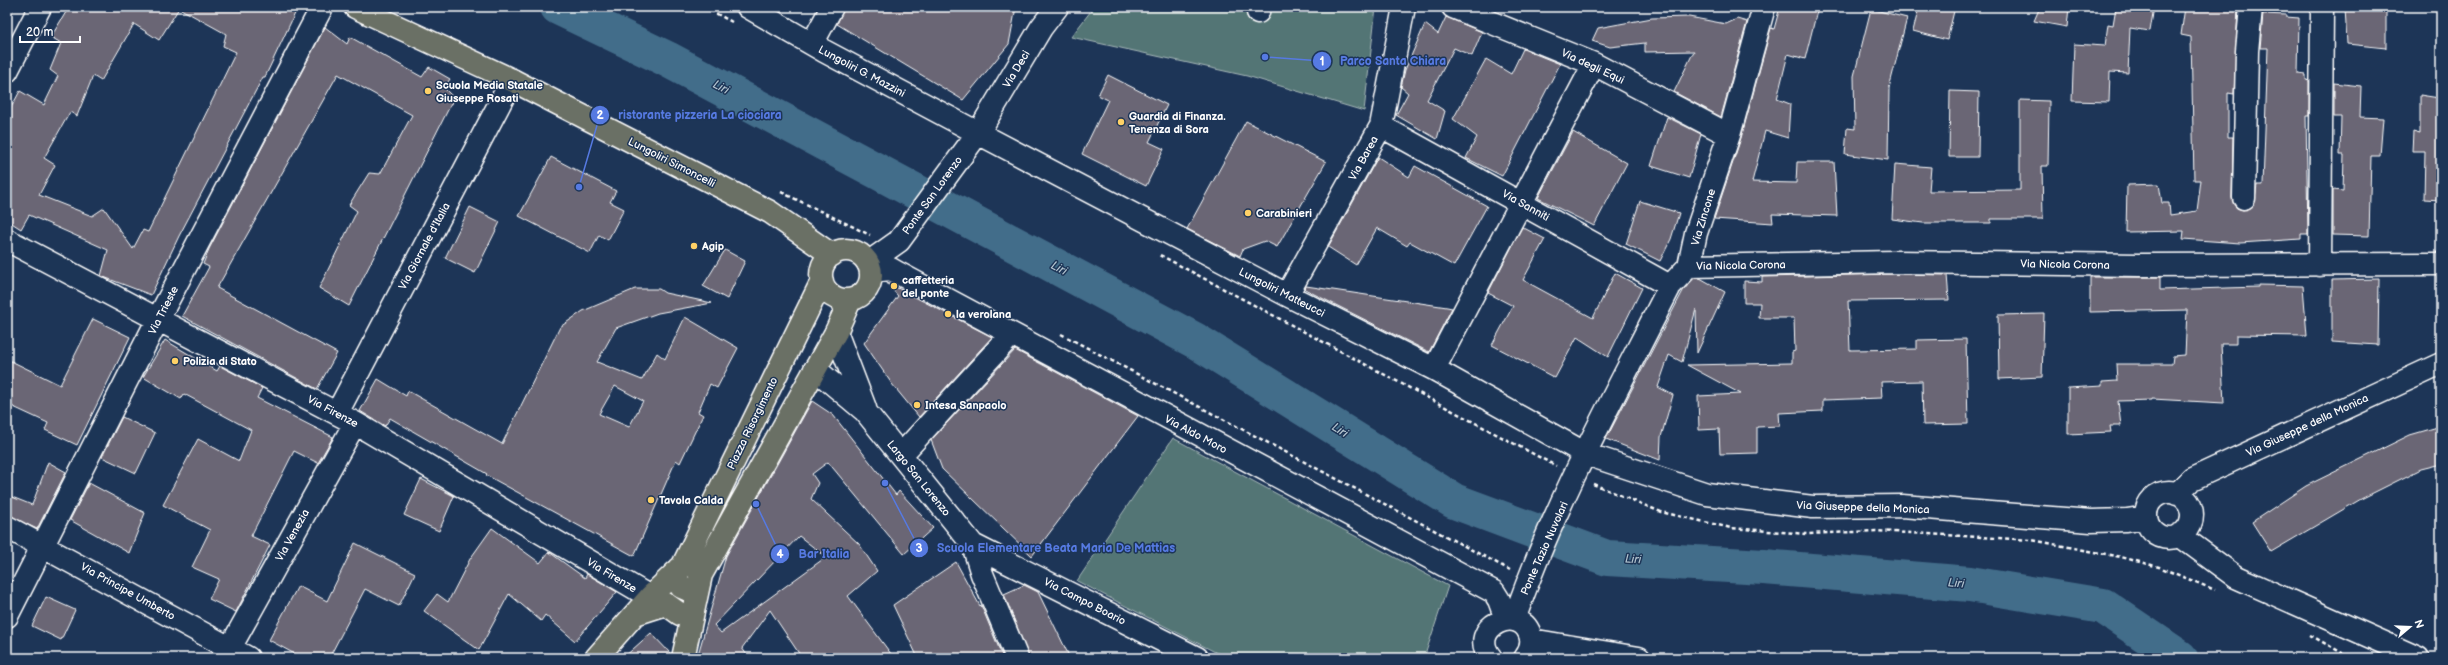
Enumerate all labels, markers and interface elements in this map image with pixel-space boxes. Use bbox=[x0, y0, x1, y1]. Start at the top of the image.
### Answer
scale bar bbox=[20, 18, 80, 44]
text: 20 m bbox=[26, 25, 53, 40]
street label: Lungoliri G. Mazzini bbox=[816, 43, 907, 100]
street label: Via degli Equi bbox=[1559, 46, 1626, 87]
street label: Via Deci bbox=[1000, 48, 1033, 90]
callout: Parco Santa Chiara bbox=[1312, 49, 1455, 73]
text: 1 bbox=[1319, 54, 1325, 69]
text: Parco Santa Chiara bbox=[1340, 54, 1446, 69]
water label: Liri bbox=[710, 77, 733, 99]
place label: Scuola Media Statale Giuseppe Rosati bbox=[436, 79, 543, 105]
marker: Scuola Media Statale Giuseppe Rosati bbox=[423, 86, 433, 96]
callout: ristorante pizzeria La ciociara bbox=[590, 103, 789, 127]
text: 2 bbox=[596, 108, 604, 123]
text: ristorante pizzeria La ciociara bbox=[618, 108, 782, 123]
place label: Guardia di Finanza. Tenenza di Sora bbox=[1129, 110, 1226, 136]
marker: Guardia di Finanza. Tenenza di Sora bbox=[1116, 117, 1126, 127]
street label: Via Barea bbox=[1346, 134, 1381, 183]
street label: Lungoliri Simoncelli bbox=[626, 135, 718, 190]
street label: Ponte San Lorenzo bbox=[900, 154, 965, 237]
street label: Via Sanniti bbox=[1500, 187, 1552, 224]
street label: Via Zincone bbox=[1689, 187, 1718, 247]
street label: Via Giornale d'Italia bbox=[396, 201, 453, 292]
place label: Carabinieri bbox=[1256, 207, 1312, 220]
marker: Carabinieri bbox=[1243, 208, 1253, 218]
place label: Agip bbox=[701, 240, 724, 253]
marker: Agip bbox=[689, 241, 699, 251]
street label: Via Nicola Corona bbox=[2020, 257, 2110, 272]
water label: Liri bbox=[1048, 258, 1071, 280]
street label: Via Nicola Corona bbox=[1696, 258, 1786, 273]
street label: Lungoliri Matteucci bbox=[1237, 265, 1327, 320]
place label: caffetteria del ponte bbox=[902, 274, 954, 300]
marker: caffetteria del ponte bbox=[889, 281, 899, 291]
street label: Via Trieste bbox=[146, 284, 181, 337]
place label: la verolana bbox=[956, 308, 1011, 321]
marker: la verolana bbox=[943, 309, 953, 319]
place label: Polizia di Stato bbox=[183, 355, 257, 368]
marker: Polizia di Stato bbox=[170, 356, 180, 366]
street label: Piazza Risorgimento bbox=[724, 375, 780, 472]
street label: Via Giuseppe della Monica bbox=[2244, 391, 2370, 459]
street label: Via Firenze bbox=[305, 393, 361, 430]
place label: Intesa Sanpaolo bbox=[925, 399, 1006, 412]
marker: Intesa Sanpaolo bbox=[912, 400, 922, 410]
street label: Via Aldo Moro bbox=[1162, 413, 1229, 456]
water label: Liri bbox=[1329, 420, 1352, 442]
street label: Largo San Lorenzo bbox=[884, 438, 953, 519]
place label: Tavola Calda bbox=[659, 494, 723, 507]
marker: Tavola Calda bbox=[646, 495, 656, 505]
street label: Via Giuseppe della Monica bbox=[1796, 499, 1930, 516]
street label: Ponte Tazio Nuvolari bbox=[1518, 500, 1571, 597]
street label: Via Venezia bbox=[273, 507, 312, 564]
callout: Scuola Elementare Beata Maria De Mattias bbox=[909, 536, 1183, 560]
text: 3 bbox=[915, 541, 923, 556]
text: Scuola Elementare Beata Maria De Mattias bbox=[937, 541, 1175, 556]
callout: Bar Italia bbox=[770, 542, 857, 566]
text: 4 bbox=[776, 547, 784, 562]
text: Bar Italia bbox=[798, 547, 850, 562]
water label: Liri bbox=[1624, 552, 1643, 567]
street label: Via Firenze bbox=[584, 555, 639, 596]
street label: Via Principe Umberto bbox=[78, 560, 177, 623]
street label: Via Campo Boario bbox=[1042, 575, 1128, 628]
water label: Liri bbox=[1947, 575, 1966, 592]
north arrow bbox=[2390, 607, 2430, 647]
text: N bbox=[2411, 618, 2426, 630]

